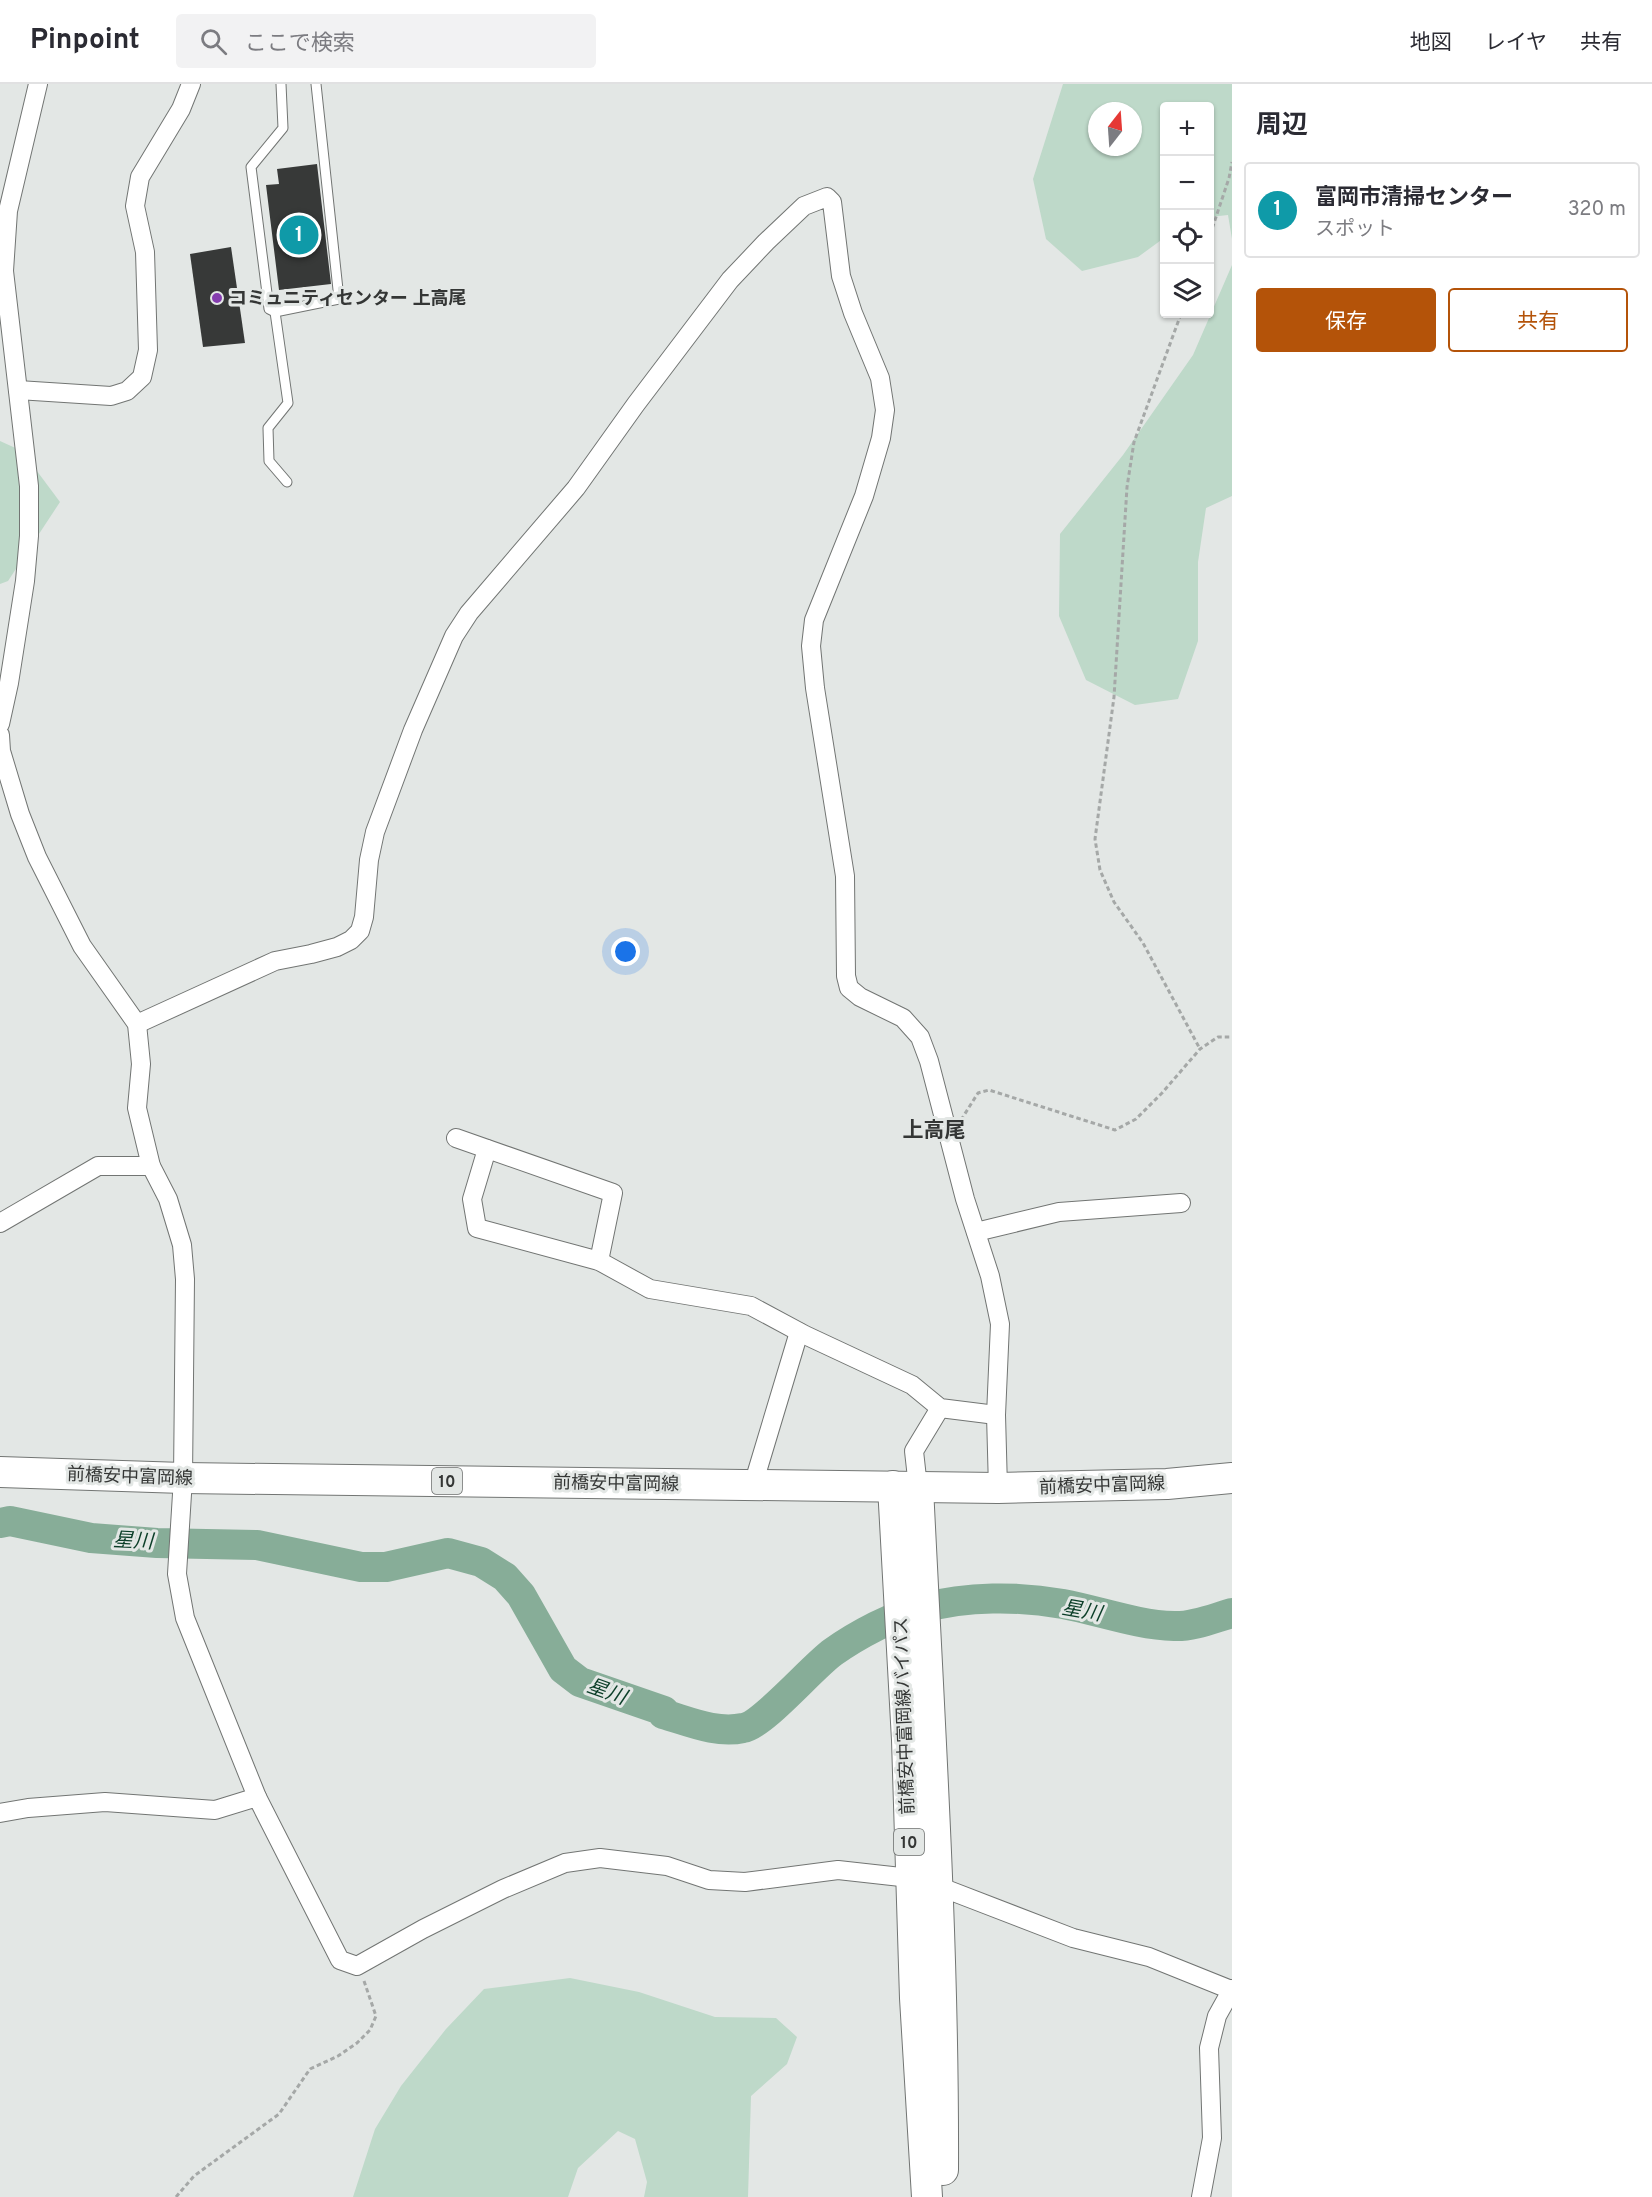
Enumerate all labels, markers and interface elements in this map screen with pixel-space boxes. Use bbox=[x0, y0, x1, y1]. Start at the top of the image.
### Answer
search box bbox=[176, 14, 596, 68]
text: Pinpoint bbox=[30, 23, 140, 59]
icon: search bbox=[197, 25, 230, 58]
text: 地図 bbox=[1410, 30, 1452, 57]
text: レイヤ bbox=[1485, 30, 1547, 57]
text: 共有 bbox=[1580, 30, 1622, 57]
text: ここで検索 bbox=[245, 31, 355, 58]
north arrow bbox=[1088, 102, 1142, 156]
map controls bbox=[1160, 102, 1214, 318]
button: + bbox=[1160, 102, 1214, 156]
text: 周辺 bbox=[1256, 110, 1308, 143]
button: − bbox=[1160, 156, 1214, 210]
text: 富岡市清掃センター bbox=[1315, 185, 1513, 212]
text: 1 bbox=[1274, 197, 1282, 223]
text: 320 m bbox=[1568, 197, 1626, 223]
button: locate bbox=[1160, 210, 1214, 264]
pin: 1 bbox=[280, 212, 318, 258]
text: スポット bbox=[1315, 217, 1395, 243]
button: layers bbox=[1160, 264, 1214, 318]
place label: コミュニティセンター 上高尾 bbox=[229, 288, 466, 311]
button: 保存 bbox=[1256, 288, 1436, 352]
button: 共有 bbox=[1448, 288, 1628, 352]
marker: コミュニティセンター 上高尾 bbox=[210, 291, 224, 305]
your location bbox=[611, 937, 640, 966]
district label: 上高尾 bbox=[903, 1118, 966, 1145]
street label: 前橋安中富岡線 bbox=[67, 1464, 193, 1491]
road number: 10 bbox=[432, 1468, 462, 1494]
street label: 前橋安中富岡線 bbox=[553, 1472, 679, 1497]
street label: 前橋安中富岡線 bbox=[1039, 1473, 1165, 1500]
water label: 星川 bbox=[112, 1528, 156, 1556]
water label: 星川 bbox=[1060, 1596, 1106, 1629]
street label: 前橋安中富岡線バイパス bbox=[891, 1617, 920, 1815]
water label: 星川 bbox=[583, 1674, 631, 1713]
road number: 10 bbox=[894, 1829, 924, 1855]

